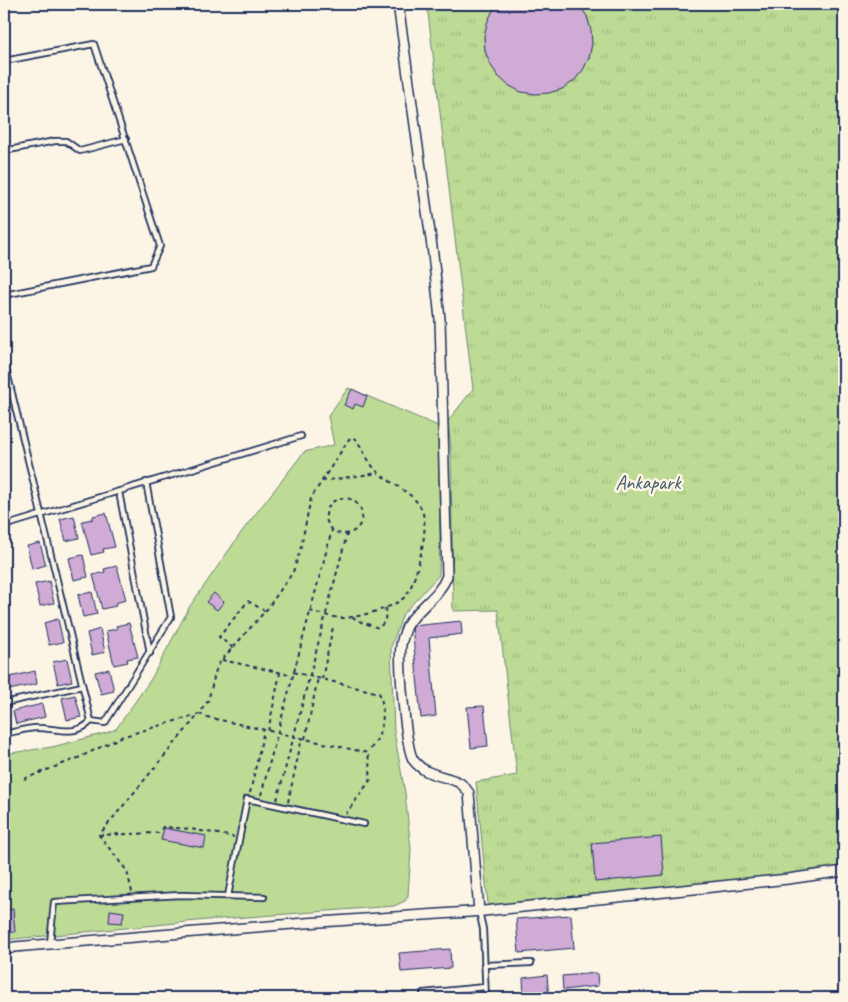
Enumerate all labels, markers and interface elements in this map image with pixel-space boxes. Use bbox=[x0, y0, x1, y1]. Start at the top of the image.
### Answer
park label: Ankapark bbox=[616, 470, 682, 495]

